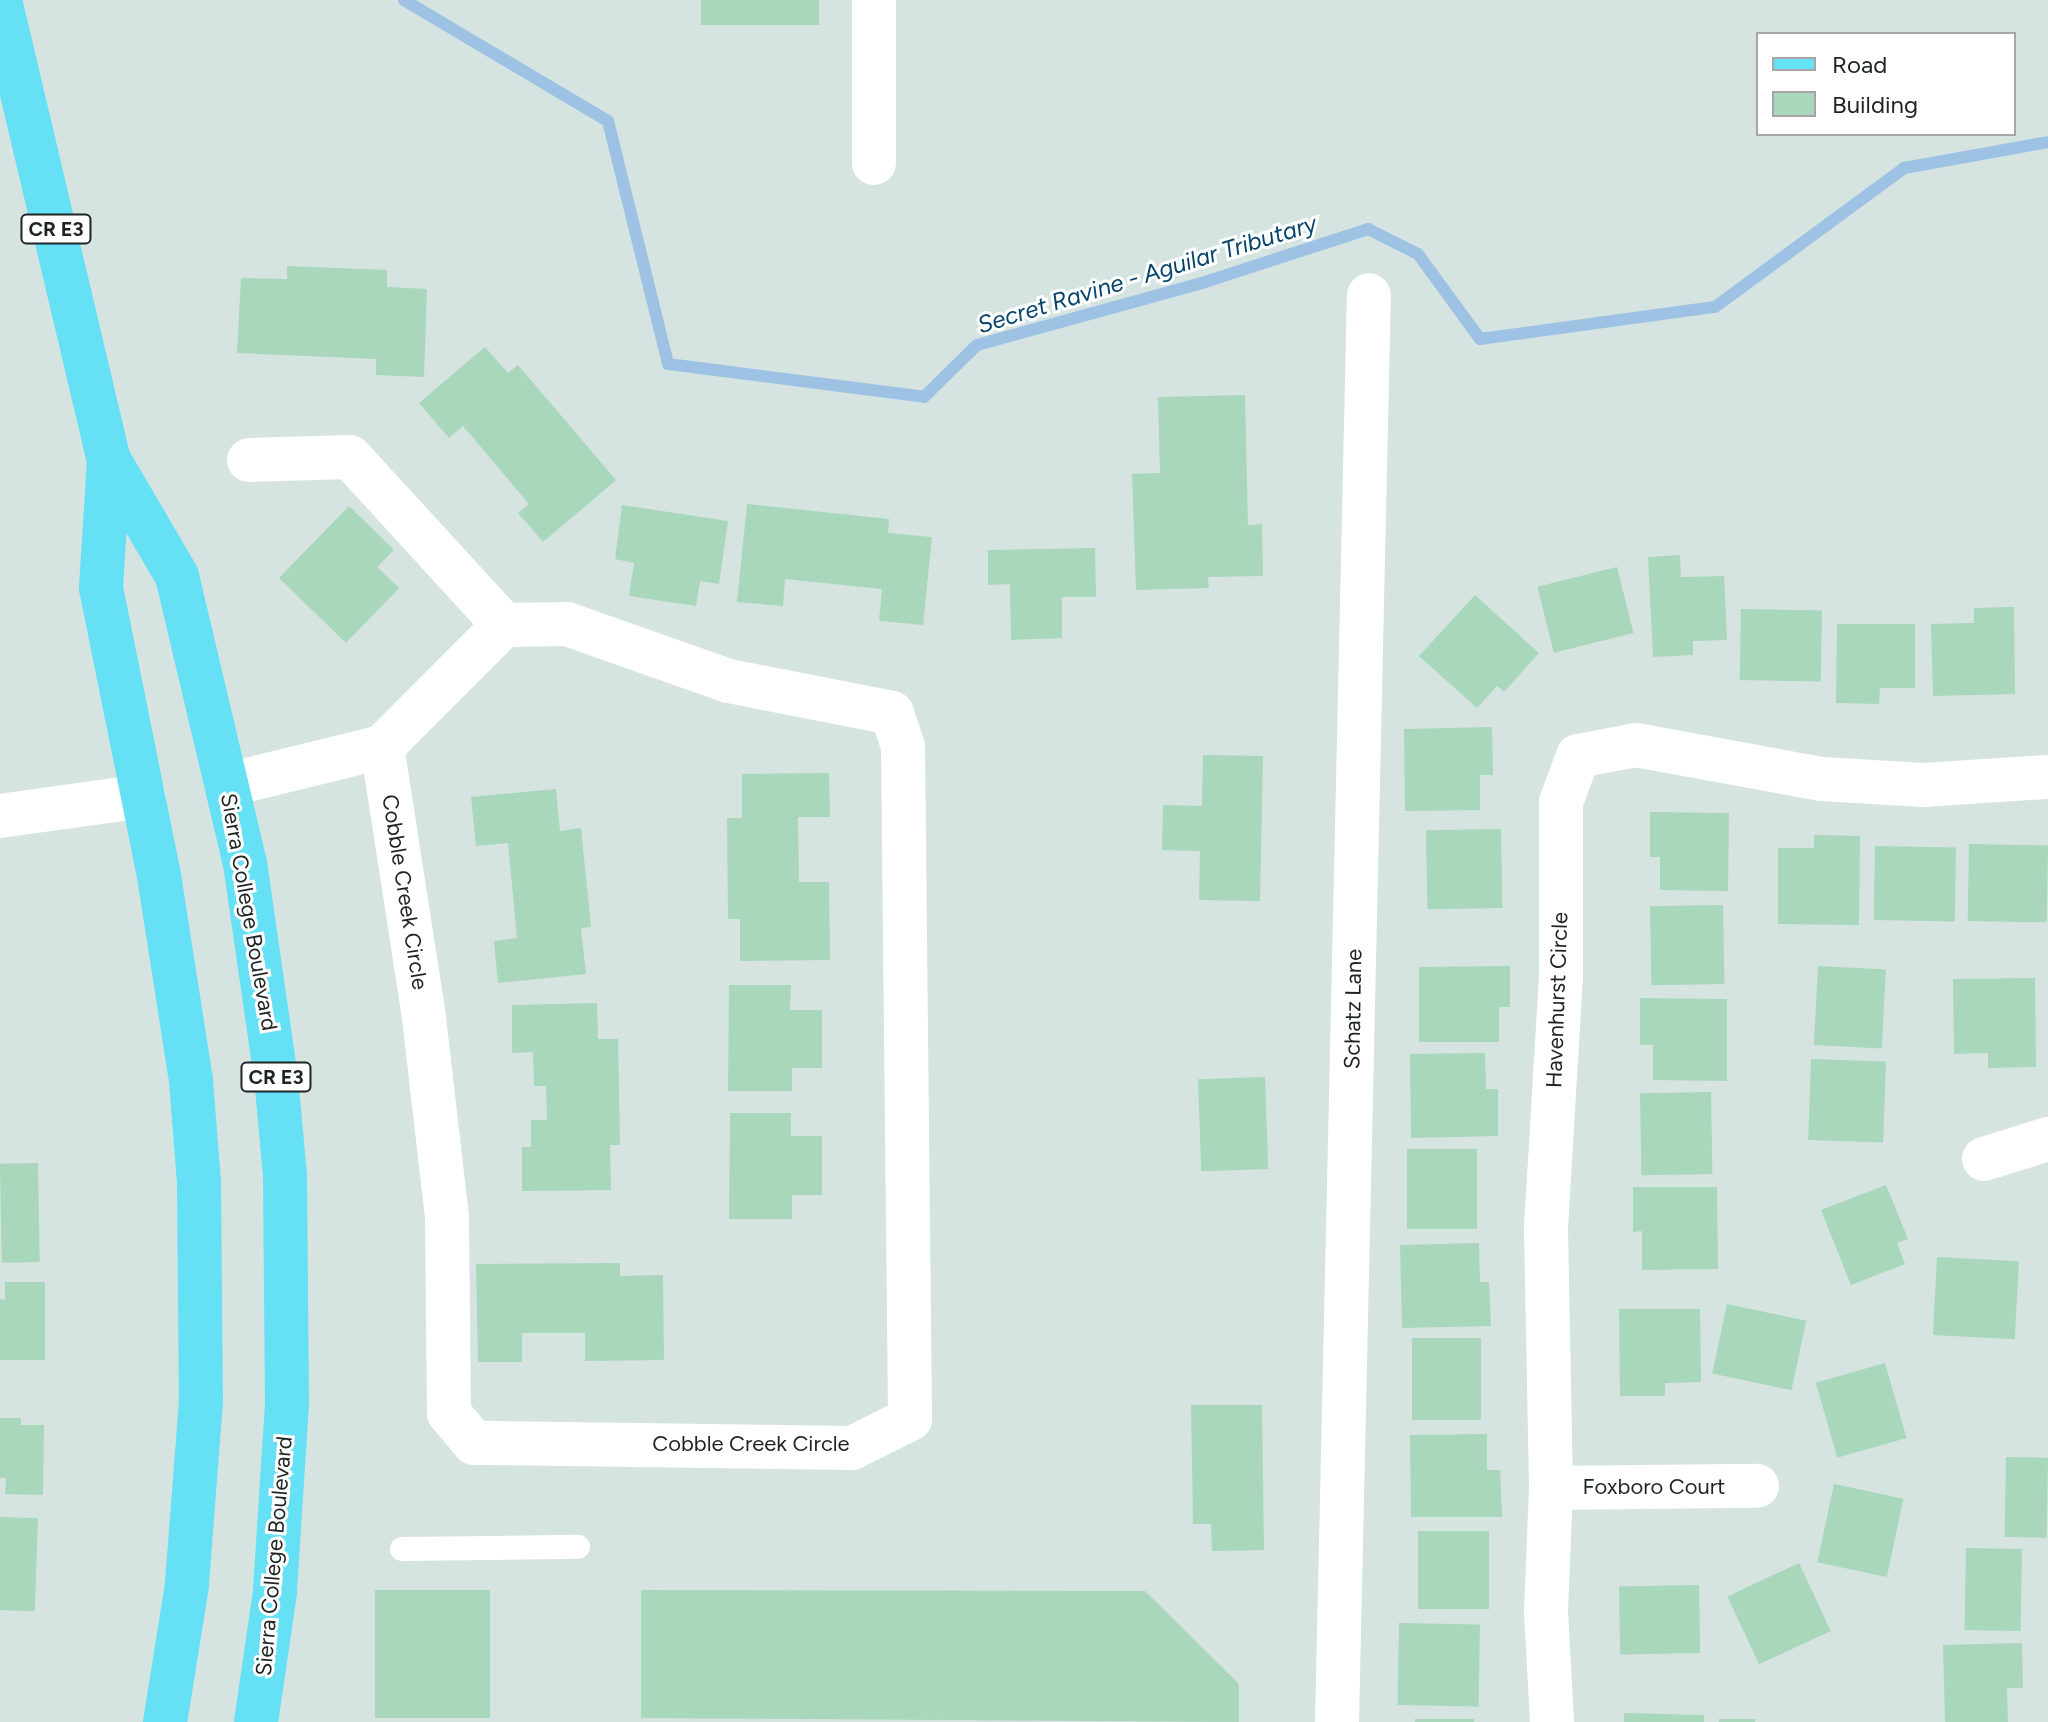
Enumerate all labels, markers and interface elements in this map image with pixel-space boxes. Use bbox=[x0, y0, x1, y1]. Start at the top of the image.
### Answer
legend bbox=[1756, 32, 2016, 136]
text: Road bbox=[1832, 50, 1887, 79]
text: Building bbox=[1832, 90, 1918, 119]
water label: Secret Ravine - Aguilar Tributary bbox=[974, 209, 1320, 339]
road number: CR E3 bbox=[20, 213, 92, 245]
street label: Sierra College Boulevard bbox=[215, 791, 283, 1033]
street label: Cobble Creek Circle bbox=[377, 793, 433, 991]
street label: Havenhurst Circle bbox=[1541, 911, 1573, 1089]
street label: Schatz Lane bbox=[1339, 949, 1367, 1069]
road number: CR E3 bbox=[240, 1061, 312, 1093]
street label: Cobble Creek Circle bbox=[652, 1431, 850, 1457]
street label: Sierra College Boulevard bbox=[250, 1435, 298, 1677]
street label: Foxboro Court bbox=[1583, 1474, 1725, 1500]

